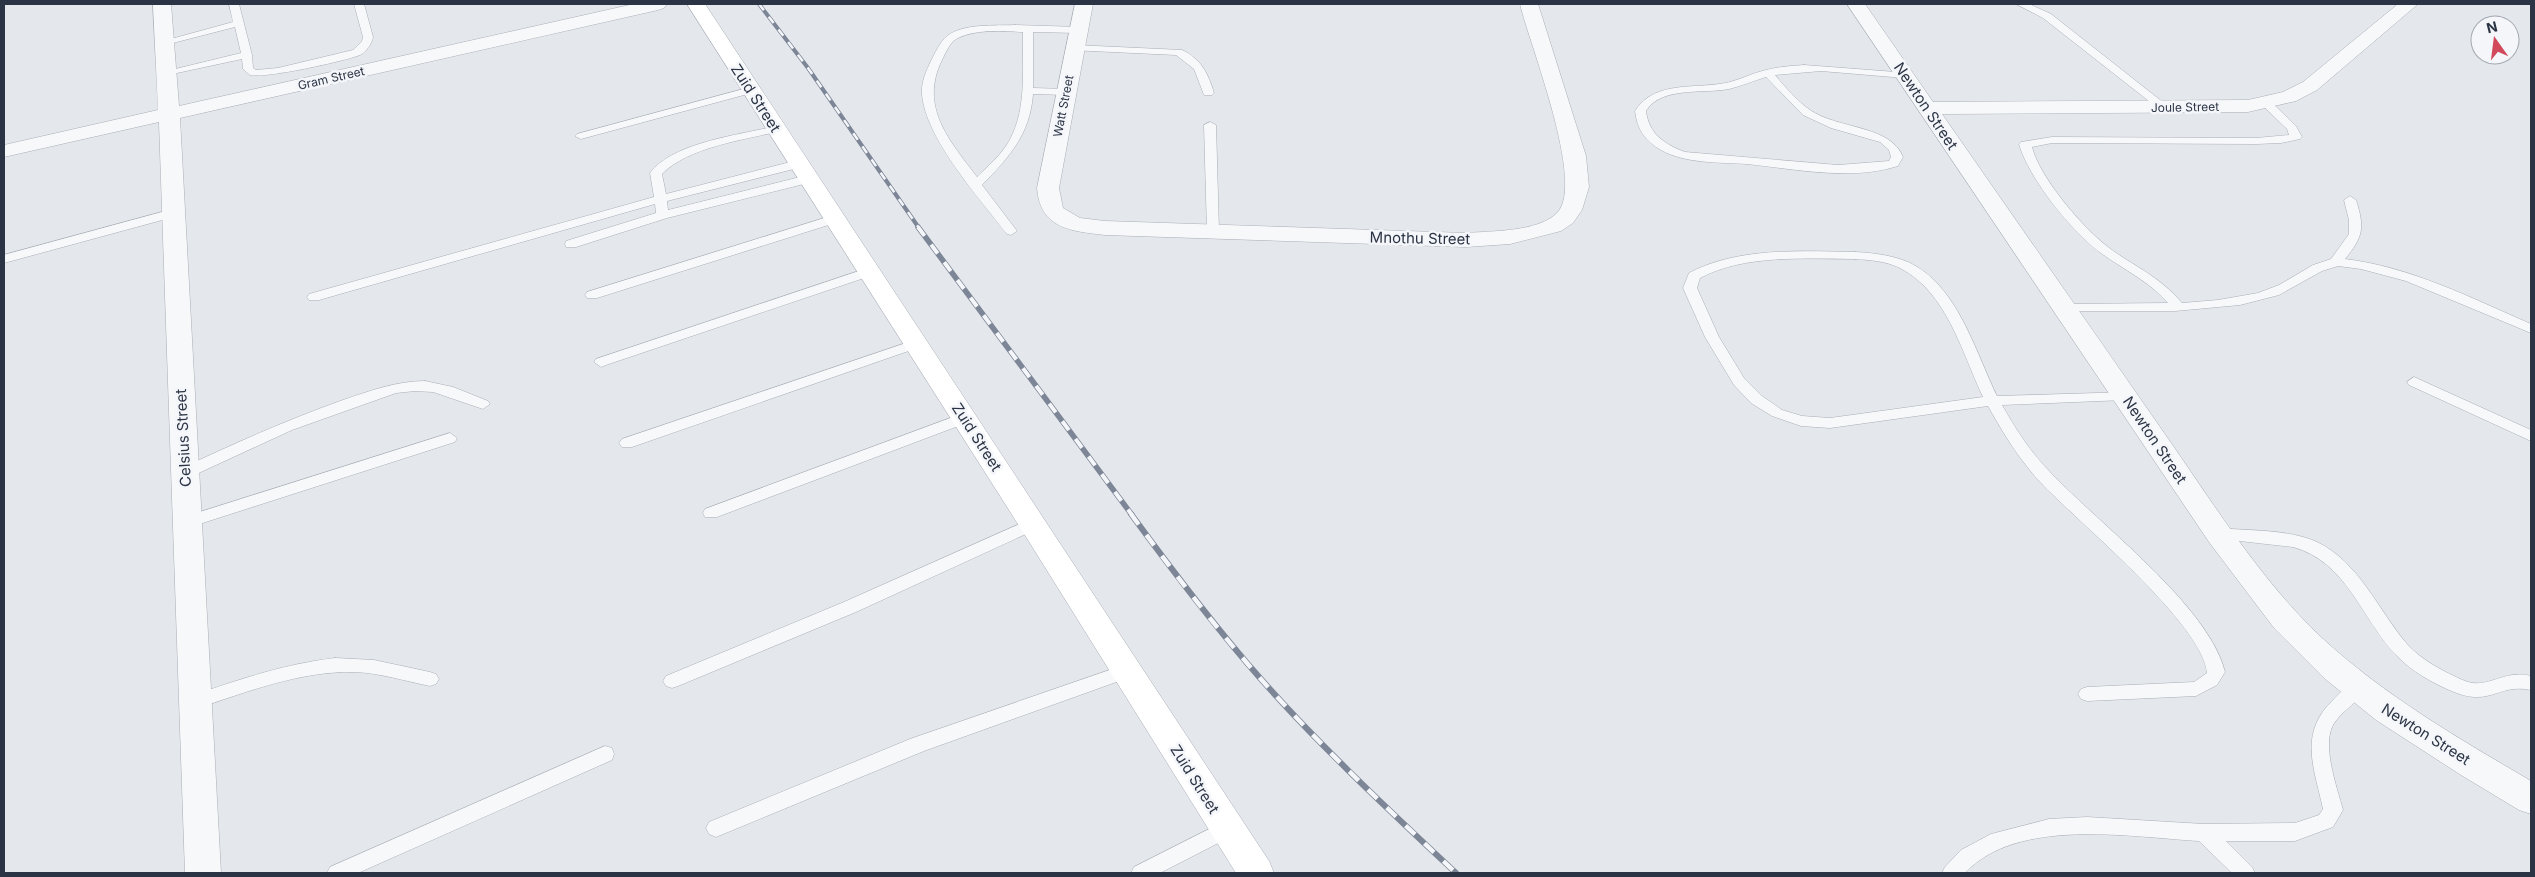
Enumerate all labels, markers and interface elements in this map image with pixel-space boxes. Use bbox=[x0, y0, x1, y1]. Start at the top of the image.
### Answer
north arrow bbox=[2470, 15, 2520, 65]
text: N bbox=[2485, 17, 2499, 36]
street label: Newton Street bbox=[1890, 59, 1962, 153]
street label: Zuid Street bbox=[727, 60, 785, 136]
street label: Gram Street bbox=[296, 63, 366, 93]
street label: Watt Street bbox=[1050, 74, 1076, 138]
street label: Joule Street bbox=[2151, 99, 2219, 115]
street label: Mnothu Street bbox=[1370, 228, 1471, 248]
street label: Celsius Street bbox=[171, 388, 195, 488]
street label: Newton Street bbox=[2119, 393, 2191, 487]
street label: Zuid Street bbox=[948, 399, 1006, 475]
street label: Newton Street bbox=[2378, 699, 2474, 769]
street label: Zuid Street bbox=[1166, 741, 1224, 817]

